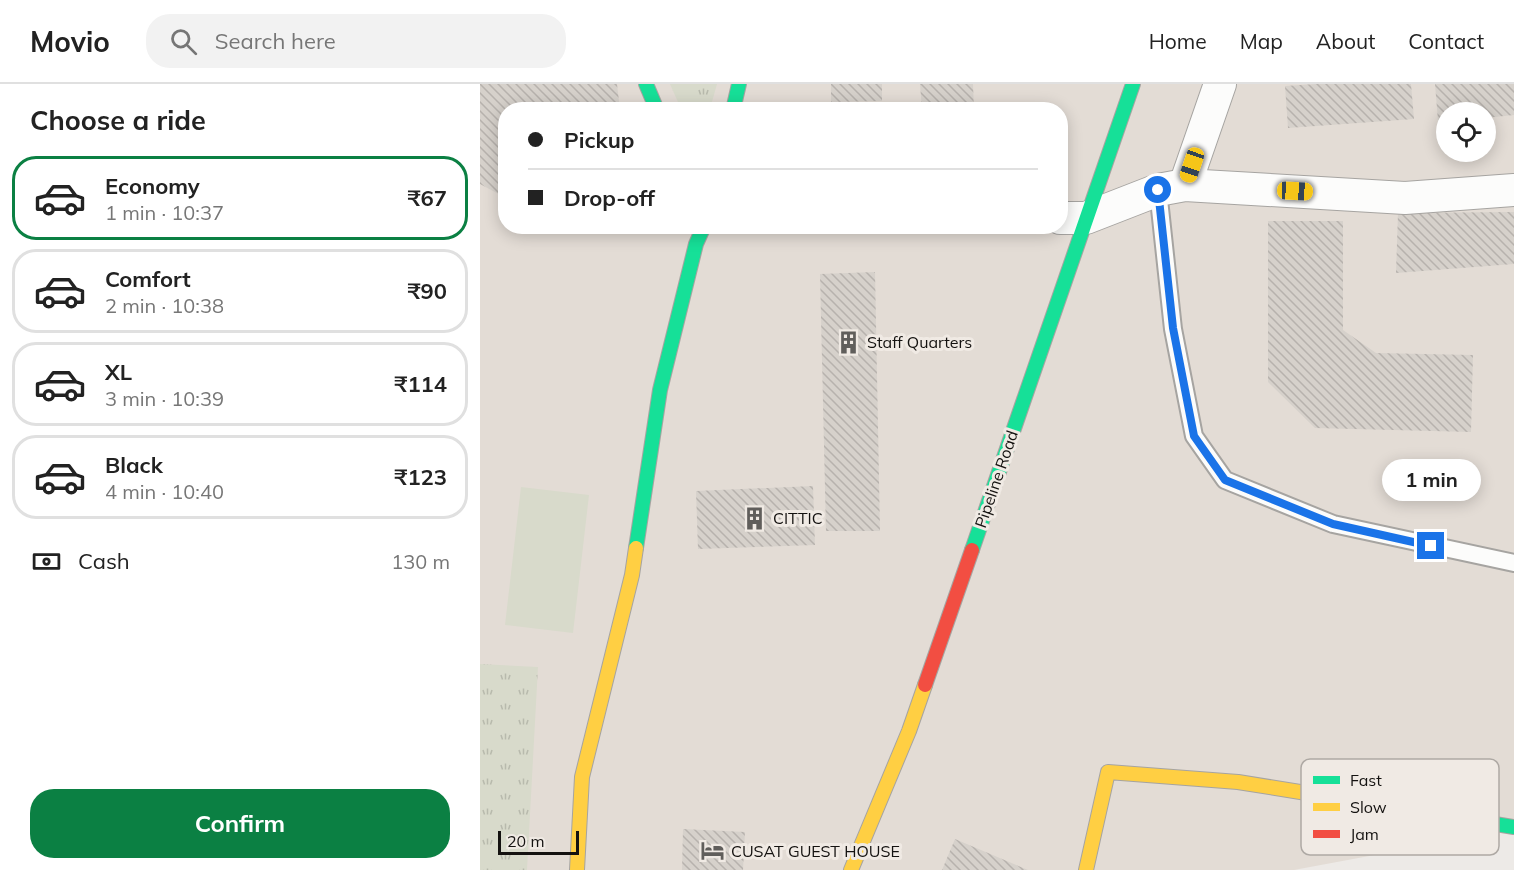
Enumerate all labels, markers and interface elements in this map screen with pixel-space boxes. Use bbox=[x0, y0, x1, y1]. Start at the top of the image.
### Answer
search box bbox=[146, 14, 566, 68]
text: Movio bbox=[30, 24, 110, 59]
icon: search bbox=[167, 25, 200, 58]
text: Search here bbox=[215, 27, 336, 55]
text: Home bbox=[1149, 28, 1207, 54]
text: Map bbox=[1240, 28, 1283, 54]
text: About bbox=[1316, 28, 1375, 54]
text: Contact bbox=[1408, 28, 1484, 54]
map controls bbox=[1436, 102, 1496, 162]
button: locate bbox=[1436, 102, 1496, 162]
text: Choose a ride bbox=[30, 103, 206, 137]
text: Pickup bbox=[564, 126, 634, 154]
car bbox=[1178, 145, 1206, 185]
icon: car bbox=[33, 171, 87, 225]
text: Economy bbox=[105, 172, 200, 200]
route start bbox=[1144, 176, 1171, 203]
car bbox=[1277, 181, 1313, 201]
text: ₹67 bbox=[407, 184, 447, 212]
text: Drop-off bbox=[564, 184, 655, 212]
text: 1 min · 10:37 bbox=[105, 200, 224, 225]
icon: car bbox=[33, 264, 87, 318]
text: Comfort bbox=[105, 265, 191, 293]
text: ₹90 bbox=[407, 277, 447, 305]
text: 2 min · 10:38 bbox=[105, 293, 224, 318]
building icon: Staff Quarters bbox=[836, 329, 862, 355]
place label: Staff Quarters bbox=[867, 332, 972, 352]
icon: car bbox=[33, 357, 87, 411]
text: XL bbox=[105, 358, 132, 386]
text: ₹114 bbox=[394, 370, 447, 398]
text: 3 min · 10:39 bbox=[105, 386, 224, 411]
street label: Pipeline Road bbox=[970, 428, 1022, 530]
icon: car bbox=[33, 450, 87, 504]
text: Black bbox=[105, 451, 163, 479]
callout: 1 min bbox=[1382, 459, 1480, 501]
text: ₹123 bbox=[394, 463, 447, 491]
text: 1 min bbox=[1405, 467, 1458, 492]
text: 4 min · 10:40 bbox=[105, 479, 224, 504]
building icon: CITTIC bbox=[742, 505, 768, 531]
place label: CITTIC bbox=[773, 508, 823, 528]
route end bbox=[1417, 532, 1444, 559]
icon: cash bbox=[30, 545, 63, 578]
text: Cash bbox=[78, 547, 130, 575]
text: 130 m bbox=[391, 549, 450, 574]
legend bbox=[1301, 759, 1499, 855]
text: Fast bbox=[1350, 770, 1382, 790]
button: Confirm bbox=[30, 789, 450, 858]
text: Slow bbox=[1350, 797, 1387, 817]
text: Jam bbox=[1350, 824, 1379, 844]
scale bar bbox=[498, 828, 579, 856]
text: 20 m bbox=[507, 831, 544, 851]
hotel icon: CUSAT GUEST HOUSE bbox=[700, 838, 726, 864]
place label: CUSAT GUEST HOUSE bbox=[731, 841, 900, 861]

